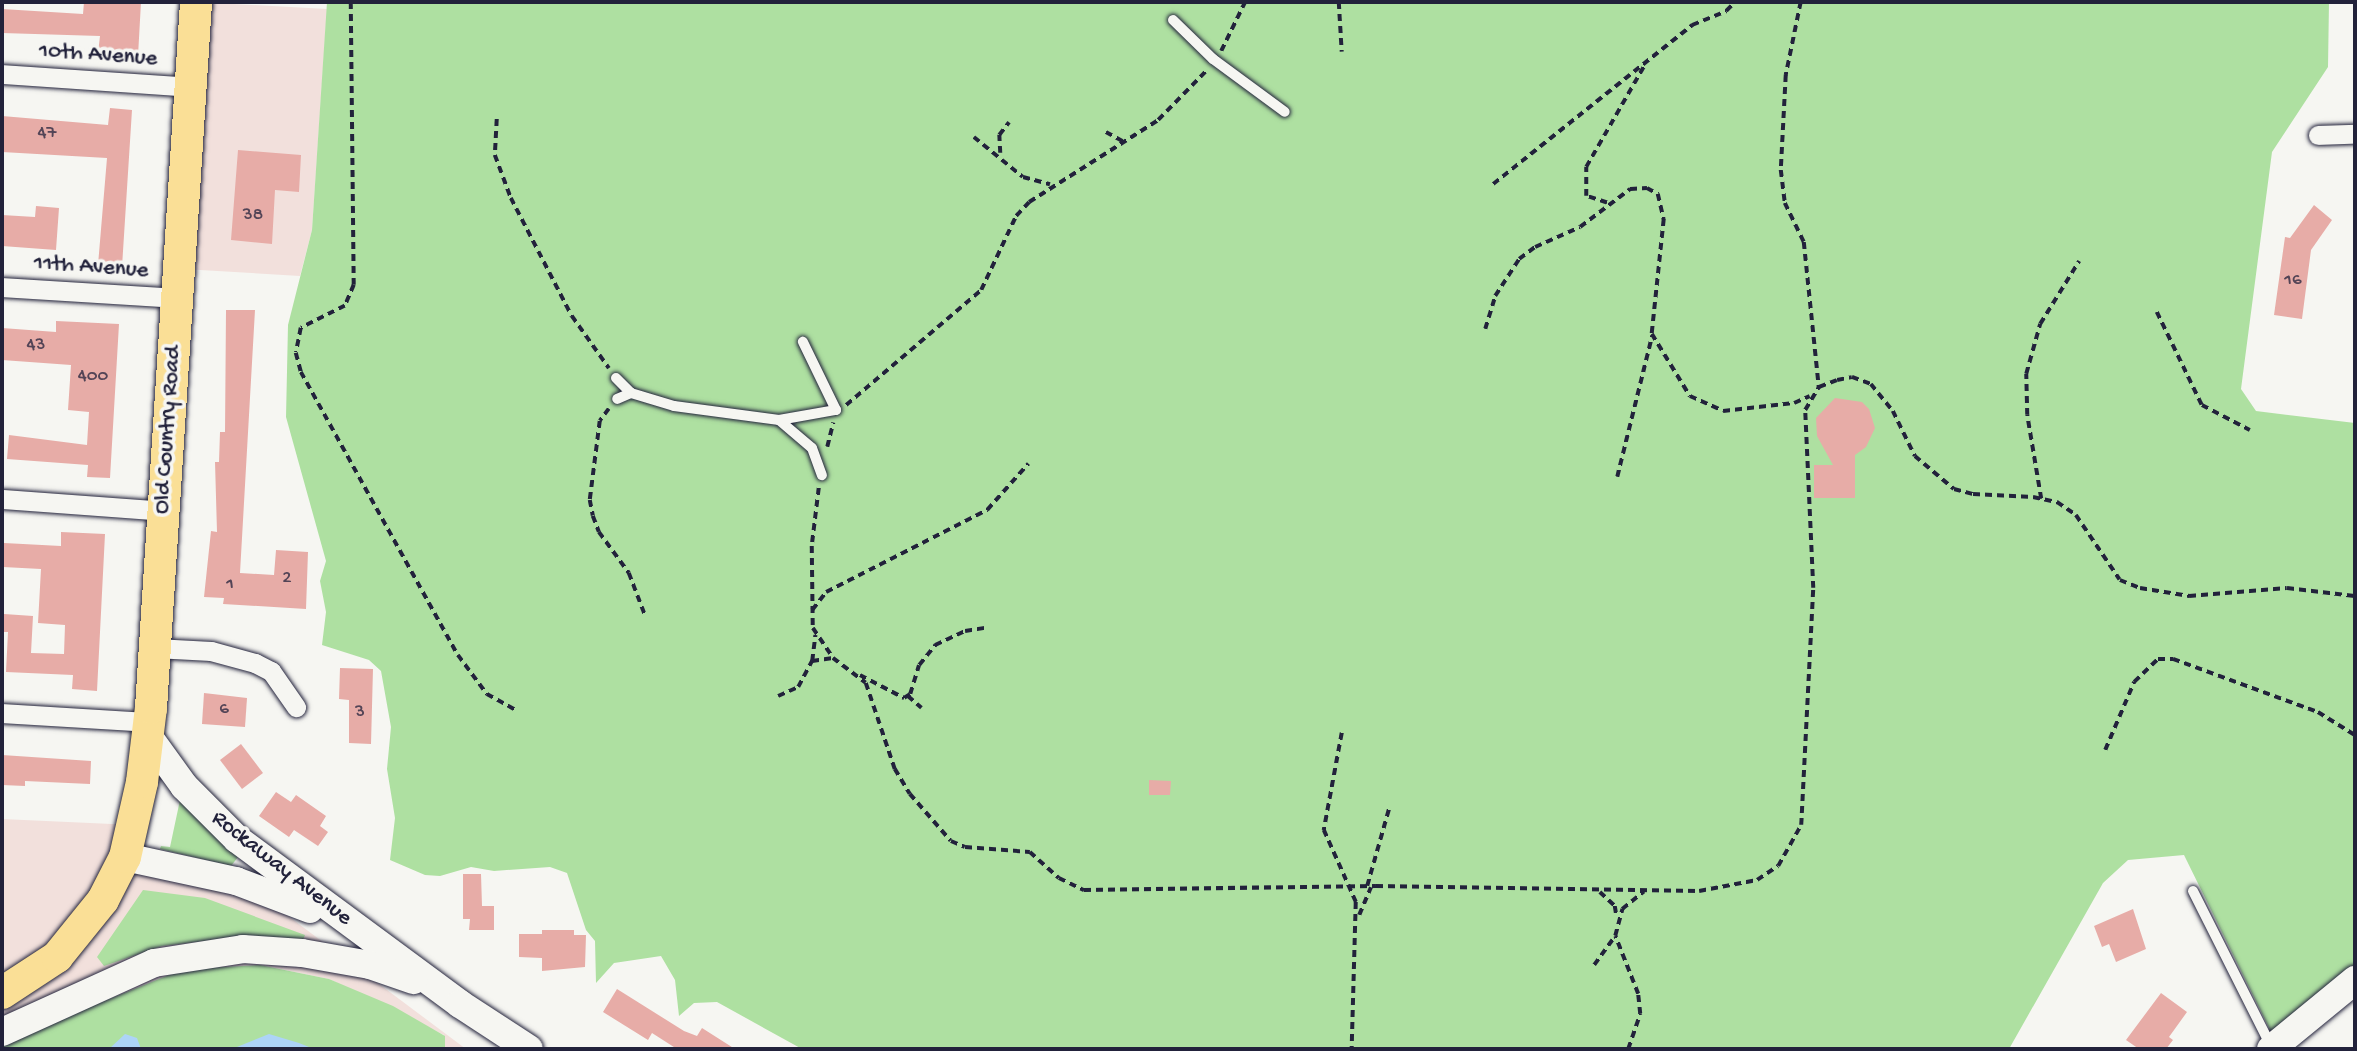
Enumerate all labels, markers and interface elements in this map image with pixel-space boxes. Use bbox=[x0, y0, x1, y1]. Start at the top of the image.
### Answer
street label: 10th Avenue bbox=[38, 38, 158, 74]
house number: 47 bbox=[38, 123, 56, 145]
house number: 38 bbox=[243, 205, 263, 227]
street label: 11th Avenue bbox=[33, 250, 149, 286]
house number: 16 bbox=[2284, 270, 2302, 292]
house number: 43 bbox=[27, 335, 45, 357]
street label: Old Country Road bbox=[149, 345, 189, 515]
house number: 400 bbox=[78, 366, 108, 388]
house number: 2 bbox=[282, 568, 292, 590]
house number: 1 bbox=[226, 574, 234, 596]
house number: 6 bbox=[219, 699, 229, 721]
house number: 3 bbox=[355, 702, 365, 724]
street label: Rockaway Avenue bbox=[205, 805, 357, 933]

